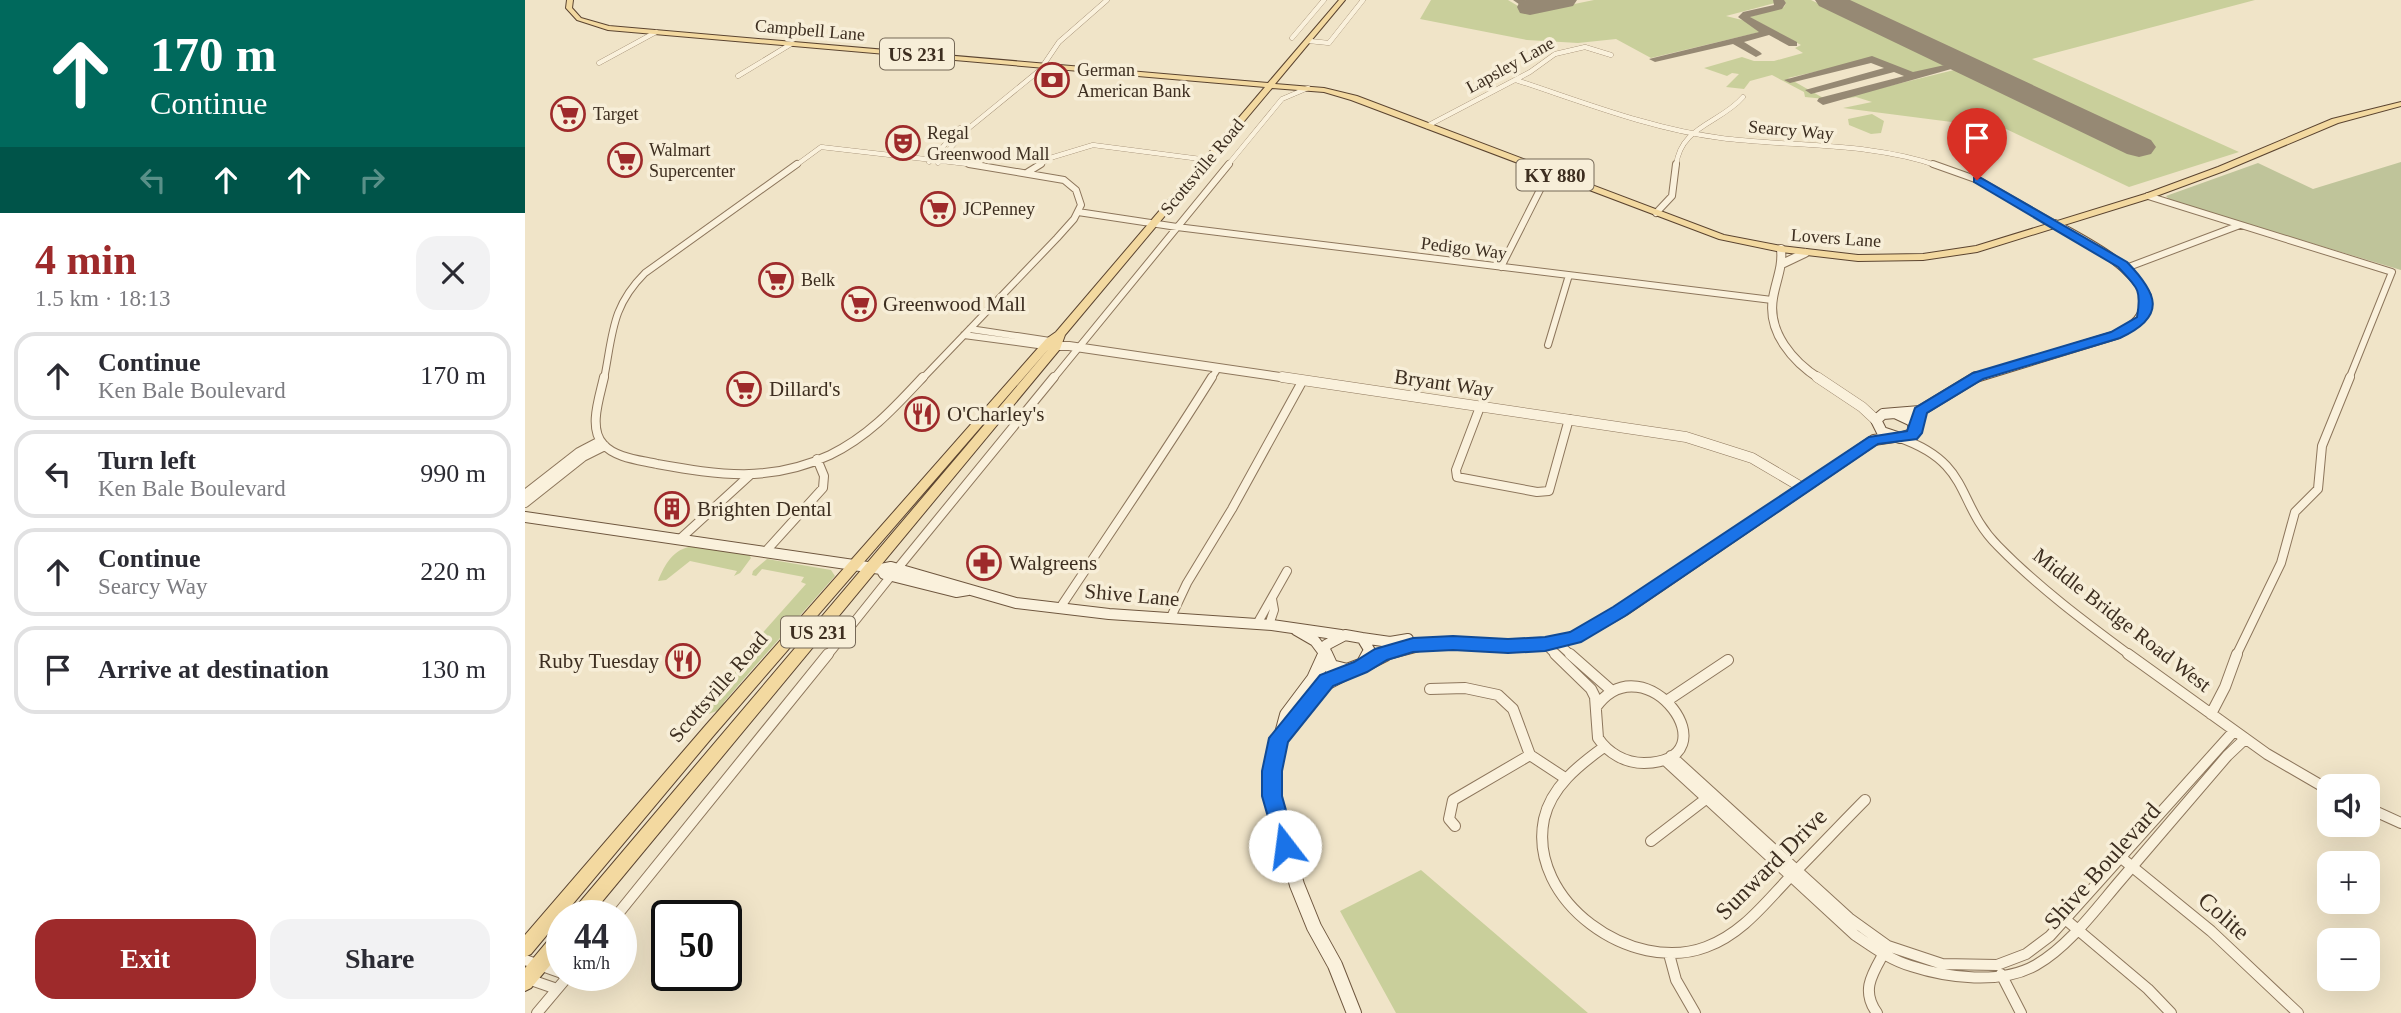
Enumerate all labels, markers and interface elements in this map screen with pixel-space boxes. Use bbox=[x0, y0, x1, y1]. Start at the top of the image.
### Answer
street label: Campbell Lane bbox=[754, 15, 866, 45]
text: 170 m bbox=[150, 27, 277, 82]
icon: ahead bbox=[35, 28, 126, 119]
street label: Lapsley Lane bbox=[1463, 33, 1557, 97]
road number: US 231 bbox=[880, 38, 954, 70]
place label: German American Bank bbox=[1077, 60, 1190, 101]
bank icon: German American Bank bbox=[1033, 61, 1071, 99]
text: Continue bbox=[150, 85, 267, 121]
supermarket icon: Target bbox=[549, 95, 587, 133]
place label: Target bbox=[593, 104, 638, 124]
pin bbox=[1947, 108, 2007, 180]
street label: Scottsville Road bbox=[1156, 115, 1248, 219]
street label: Searcy Way bbox=[1747, 116, 1835, 144]
icon: arrive bbox=[1958, 119, 1996, 157]
place label: Regal Greenwood Mall bbox=[927, 123, 1049, 164]
theatre icon: Regal Greenwood Mall bbox=[884, 124, 922, 162]
place label: Walmart Supercenter bbox=[649, 140, 735, 181]
supermarket icon: Walmart Supercenter bbox=[606, 141, 644, 179]
road number: KY 880 bbox=[1517, 160, 1593, 190]
icon: left bbox=[134, 161, 172, 199]
icon: ahead bbox=[207, 161, 245, 199]
icon: ahead bbox=[280, 161, 318, 199]
icon: right bbox=[353, 161, 391, 199]
supermarket icon: JCPenney bbox=[919, 190, 957, 228]
place label: JCPenney bbox=[963, 199, 1035, 219]
street label: Lovers Lane bbox=[1790, 225, 1882, 251]
street label: Pedigo Way bbox=[1420, 233, 1508, 263]
button: close bbox=[416, 236, 490, 310]
text: 4 min bbox=[35, 237, 137, 283]
supermarket icon: Belk bbox=[757, 261, 795, 299]
place label: Belk bbox=[801, 270, 835, 290]
supermarket icon: Greenwood Mall bbox=[840, 285, 878, 323]
text: 1.5 km · 18:13 bbox=[35, 286, 170, 311]
place label: Greenwood Mall bbox=[883, 292, 1026, 316]
text: Continue bbox=[98, 348, 201, 377]
icon: ahead bbox=[39, 357, 77, 395]
text: 170 m bbox=[420, 361, 486, 390]
street label: Bryant Way bbox=[1393, 364, 1496, 402]
supermarket icon: Dillard's bbox=[725, 370, 763, 408]
place label: Dillard's bbox=[769, 377, 840, 401]
text: Ken Bale Boulevard bbox=[98, 378, 286, 403]
restaurant icon: O'Charley's bbox=[903, 395, 941, 433]
place label: O'Charley's bbox=[947, 402, 1044, 426]
text: Turn left bbox=[98, 446, 196, 475]
icon: left bbox=[39, 455, 77, 493]
text: 990 m bbox=[420, 459, 486, 488]
text: Ken Bale Boulevard bbox=[98, 476, 286, 501]
building icon: Brighten Dental bbox=[653, 490, 691, 528]
place label: Brighten Dental bbox=[697, 497, 832, 521]
street label: Middle Bridge Road West bbox=[2028, 543, 2216, 697]
text: Continue bbox=[98, 544, 201, 573]
pharmacy icon: Walgreens bbox=[965, 544, 1003, 582]
place label: Walgreens bbox=[1009, 551, 1097, 575]
icon: ahead bbox=[39, 553, 77, 591]
text: 220 m bbox=[420, 557, 486, 586]
text: Searcy Way bbox=[98, 574, 208, 599]
street label: Shive Lane bbox=[1084, 579, 1180, 611]
road number: US 231 bbox=[781, 617, 855, 648]
street label: Scottsville Road bbox=[664, 627, 773, 747]
restaurant icon: Ruby Tuesday bbox=[664, 642, 702, 680]
place label: Ruby Tuesday bbox=[538, 649, 659, 673]
icon: arrive bbox=[39, 651, 77, 689]
text: Arrive at destination bbox=[98, 655, 329, 684]
text: 130 m bbox=[420, 655, 486, 684]
map controls bbox=[2317, 774, 2380, 991]
button: sound bbox=[2317, 774, 2380, 837]
street label: Shive Boulevard bbox=[2039, 798, 2165, 934]
street label: Sunward Drive bbox=[1710, 803, 1832, 925]
position arrow bbox=[1248, 809, 1322, 883]
button: + bbox=[2317, 851, 2380, 914]
street label: Colite bbox=[2193, 887, 2255, 945]
speed limit sign: 50 bbox=[651, 900, 742, 991]
text: 44 bbox=[574, 917, 609, 956]
button: Exit bbox=[35, 919, 256, 999]
button: Share bbox=[270, 919, 490, 999]
button: − bbox=[2317, 928, 2380, 991]
text: km/h bbox=[573, 953, 610, 973]

